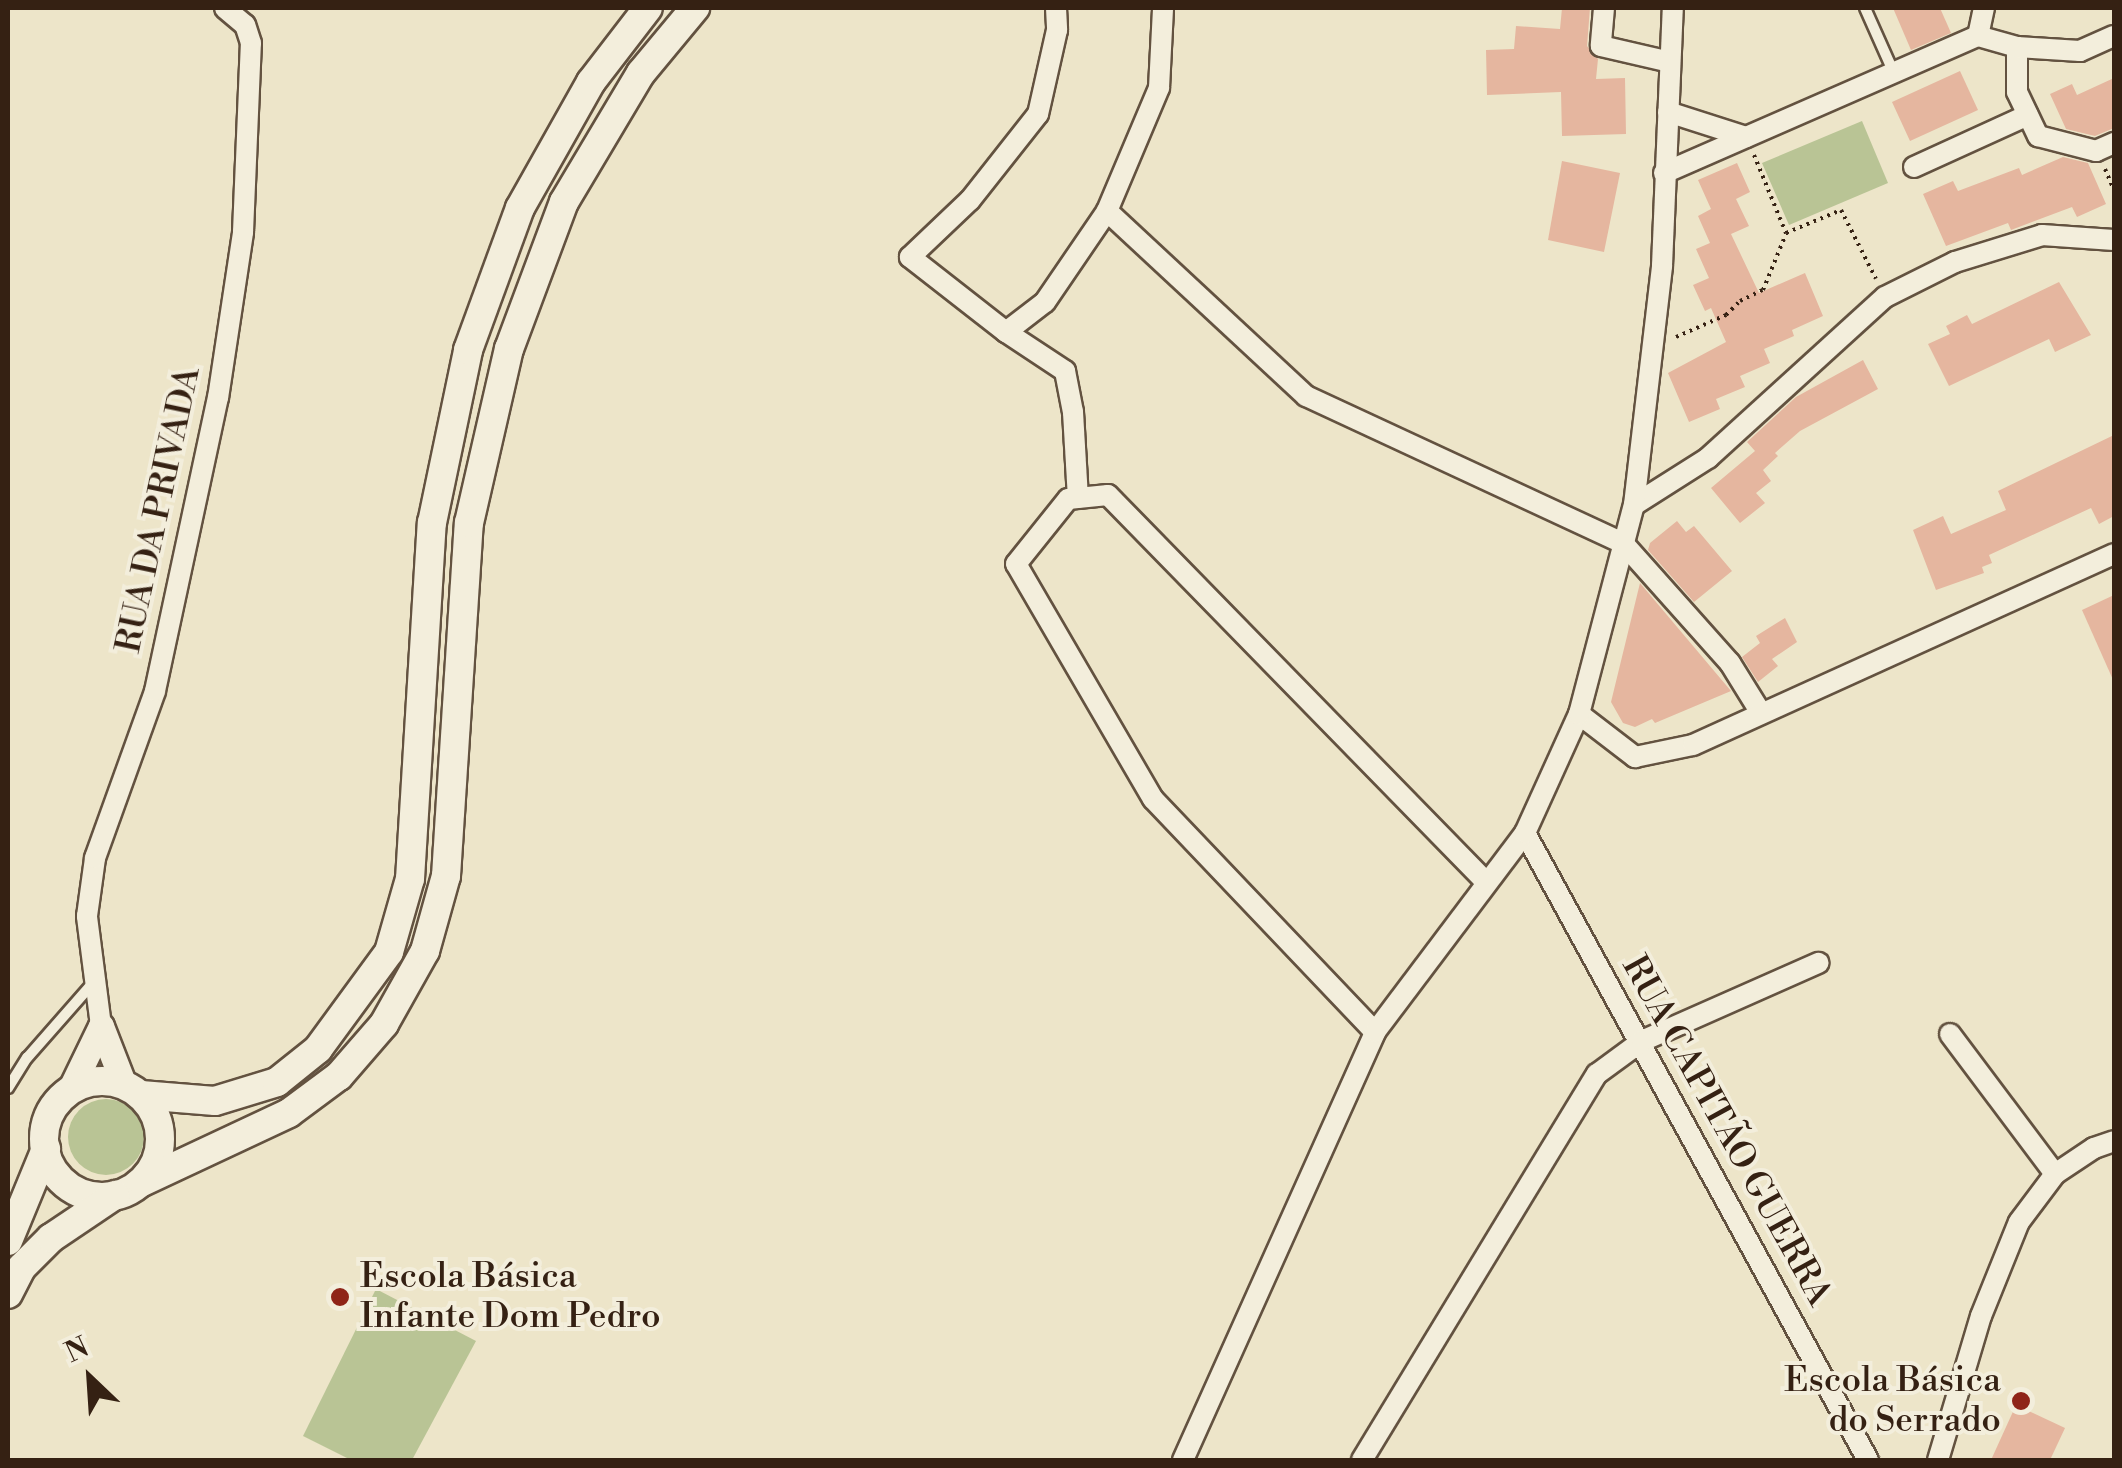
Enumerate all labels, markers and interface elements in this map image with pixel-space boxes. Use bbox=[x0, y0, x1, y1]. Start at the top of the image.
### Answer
street label: RUA DA PRIVADA bbox=[108, 363, 210, 657]
street label: RUA CAPITÃO GUERRA bbox=[1612, 949, 1840, 1313]
place label: Escola Básica Infante Dom Pedro bbox=[360, 1256, 661, 1338]
marker: Escola Básica Infante Dom Pedro bbox=[329, 1286, 351, 1308]
north arrow bbox=[40, 1328, 140, 1428]
text: N bbox=[60, 1330, 95, 1371]
place label: Escola Básica do Serrado bbox=[1784, 1360, 2001, 1442]
marker: Escola Básica do Serrado bbox=[2010, 1390, 2032, 1412]

